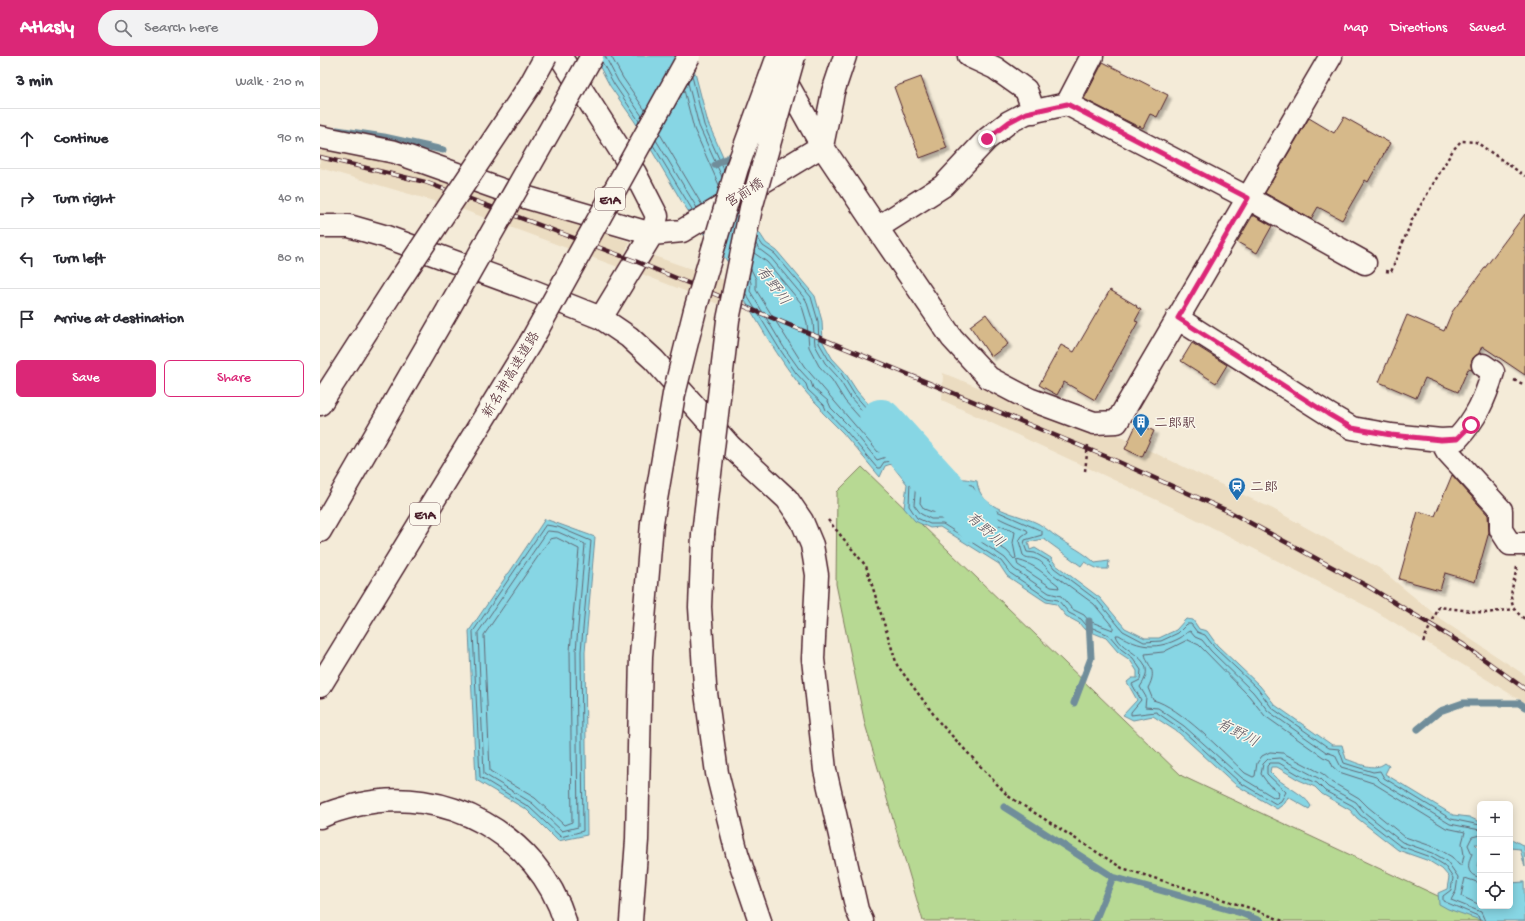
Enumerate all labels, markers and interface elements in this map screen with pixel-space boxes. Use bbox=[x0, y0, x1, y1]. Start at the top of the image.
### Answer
search box bbox=[98, 10, 378, 46]
text: Atlasly bbox=[20, 17, 74, 40]
icon: search bbox=[112, 17, 134, 39]
text: Search here bbox=[144, 19, 218, 37]
text: Map bbox=[1344, 20, 1368, 37]
text: Directions bbox=[1390, 20, 1447, 37]
text: Saved bbox=[1469, 20, 1505, 37]
text: 3 min bbox=[16, 72, 53, 92]
text: Walk · 210 m bbox=[236, 75, 304, 90]
icon: ahead bbox=[16, 128, 38, 150]
text: Continue bbox=[54, 130, 108, 148]
route end bbox=[978, 130, 996, 148]
text: 90 m bbox=[278, 131, 304, 146]
street label: 宮前橋 bbox=[723, 176, 768, 212]
icon: right bbox=[16, 188, 38, 210]
road number: E1A bbox=[595, 188, 625, 210]
text: Turn right bbox=[54, 190, 114, 208]
text: 40 m bbox=[278, 191, 304, 206]
icon: left bbox=[16, 248, 38, 270]
text: Turn left bbox=[54, 250, 105, 268]
text: 80 m bbox=[277, 251, 304, 266]
water label: 有野川 bbox=[752, 262, 794, 310]
icon: arrive bbox=[16, 308, 38, 330]
text: Arrive at destination bbox=[54, 310, 184, 328]
street label: 新名神高速道路 bbox=[480, 329, 545, 422]
button: Save bbox=[16, 360, 156, 397]
button: Share bbox=[164, 360, 304, 397]
building icon: 二郎駅 bbox=[1131, 412, 1151, 437]
place label: 二郎駅 bbox=[1154, 416, 1196, 433]
route start bbox=[1462, 416, 1480, 434]
station icon: 二郎 bbox=[1227, 476, 1247, 501]
place label: 二郎 bbox=[1250, 480, 1278, 497]
road number: E1A bbox=[410, 503, 440, 525]
water label: 有野川 bbox=[962, 508, 1008, 552]
water label: 有野川 bbox=[1213, 715, 1262, 752]
map controls bbox=[1477, 801, 1513, 909]
button: + bbox=[1477, 801, 1513, 837]
button: − bbox=[1477, 837, 1513, 873]
button: locate bbox=[1477, 873, 1513, 909]

